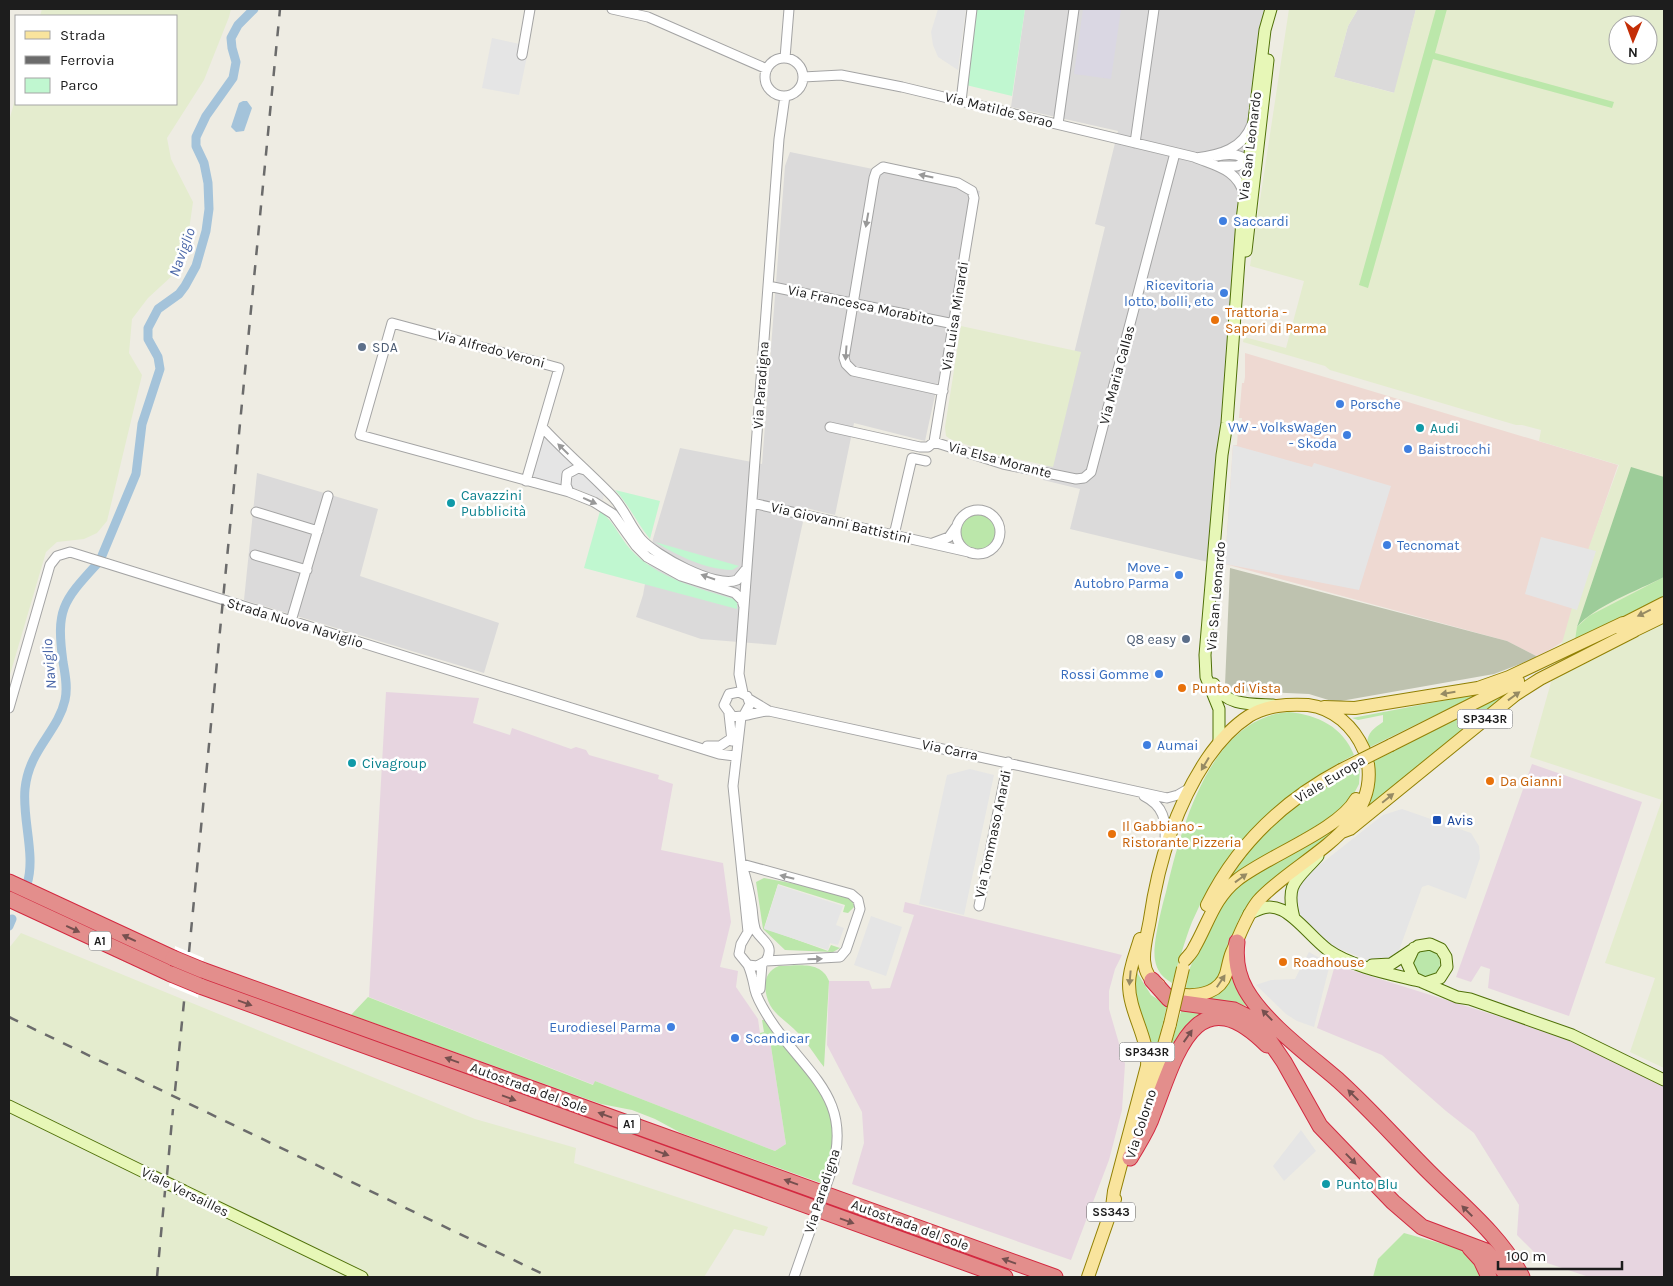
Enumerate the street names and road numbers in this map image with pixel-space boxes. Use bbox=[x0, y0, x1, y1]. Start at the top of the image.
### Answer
street label: Via Matilde Serao bbox=[943, 88, 1055, 132]
street label: Via San Leonardo bbox=[1235, 91, 1265, 201]
street label: Via Luisa Minardi bbox=[938, 260, 972, 372]
street label: Via Francesca Morabito bbox=[786, 281, 936, 329]
street label: Via Maria Callas bbox=[1096, 323, 1138, 427]
street label: Via Alfredo Veroni bbox=[435, 326, 547, 372]
street label: Via Paradigna bbox=[749, 341, 773, 429]
street label: Via Elsa Morante bbox=[946, 438, 1054, 482]
street label: Via Giovanni Battistini bbox=[769, 499, 913, 547]
street label: Via San Leonardo bbox=[1203, 541, 1229, 651]
street label: Strada Nuova Naviglio bbox=[225, 594, 365, 652]
road number: SP343R bbox=[1458, 710, 1512, 729]
street label: Via Carra bbox=[920, 736, 980, 764]
street label: Viale Europa bbox=[1292, 751, 1368, 807]
street label: Via Tommaso Anardi bbox=[971, 768, 1015, 900]
road number: A1 bbox=[89, 931, 111, 950]
road number: SP343R bbox=[1120, 1042, 1174, 1062]
street label: Autostrada del Sole bbox=[468, 1059, 590, 1117]
street label: Via Colorno bbox=[1122, 1087, 1160, 1161]
road number: A1 bbox=[618, 1114, 640, 1134]
street label: Via Paradigna bbox=[800, 1147, 844, 1235]
street label: Viale Versailles bbox=[138, 1163, 232, 1221]
street label: Autostrada del Sole bbox=[849, 1196, 971, 1254]
road number: SS343 bbox=[1087, 1202, 1135, 1222]

